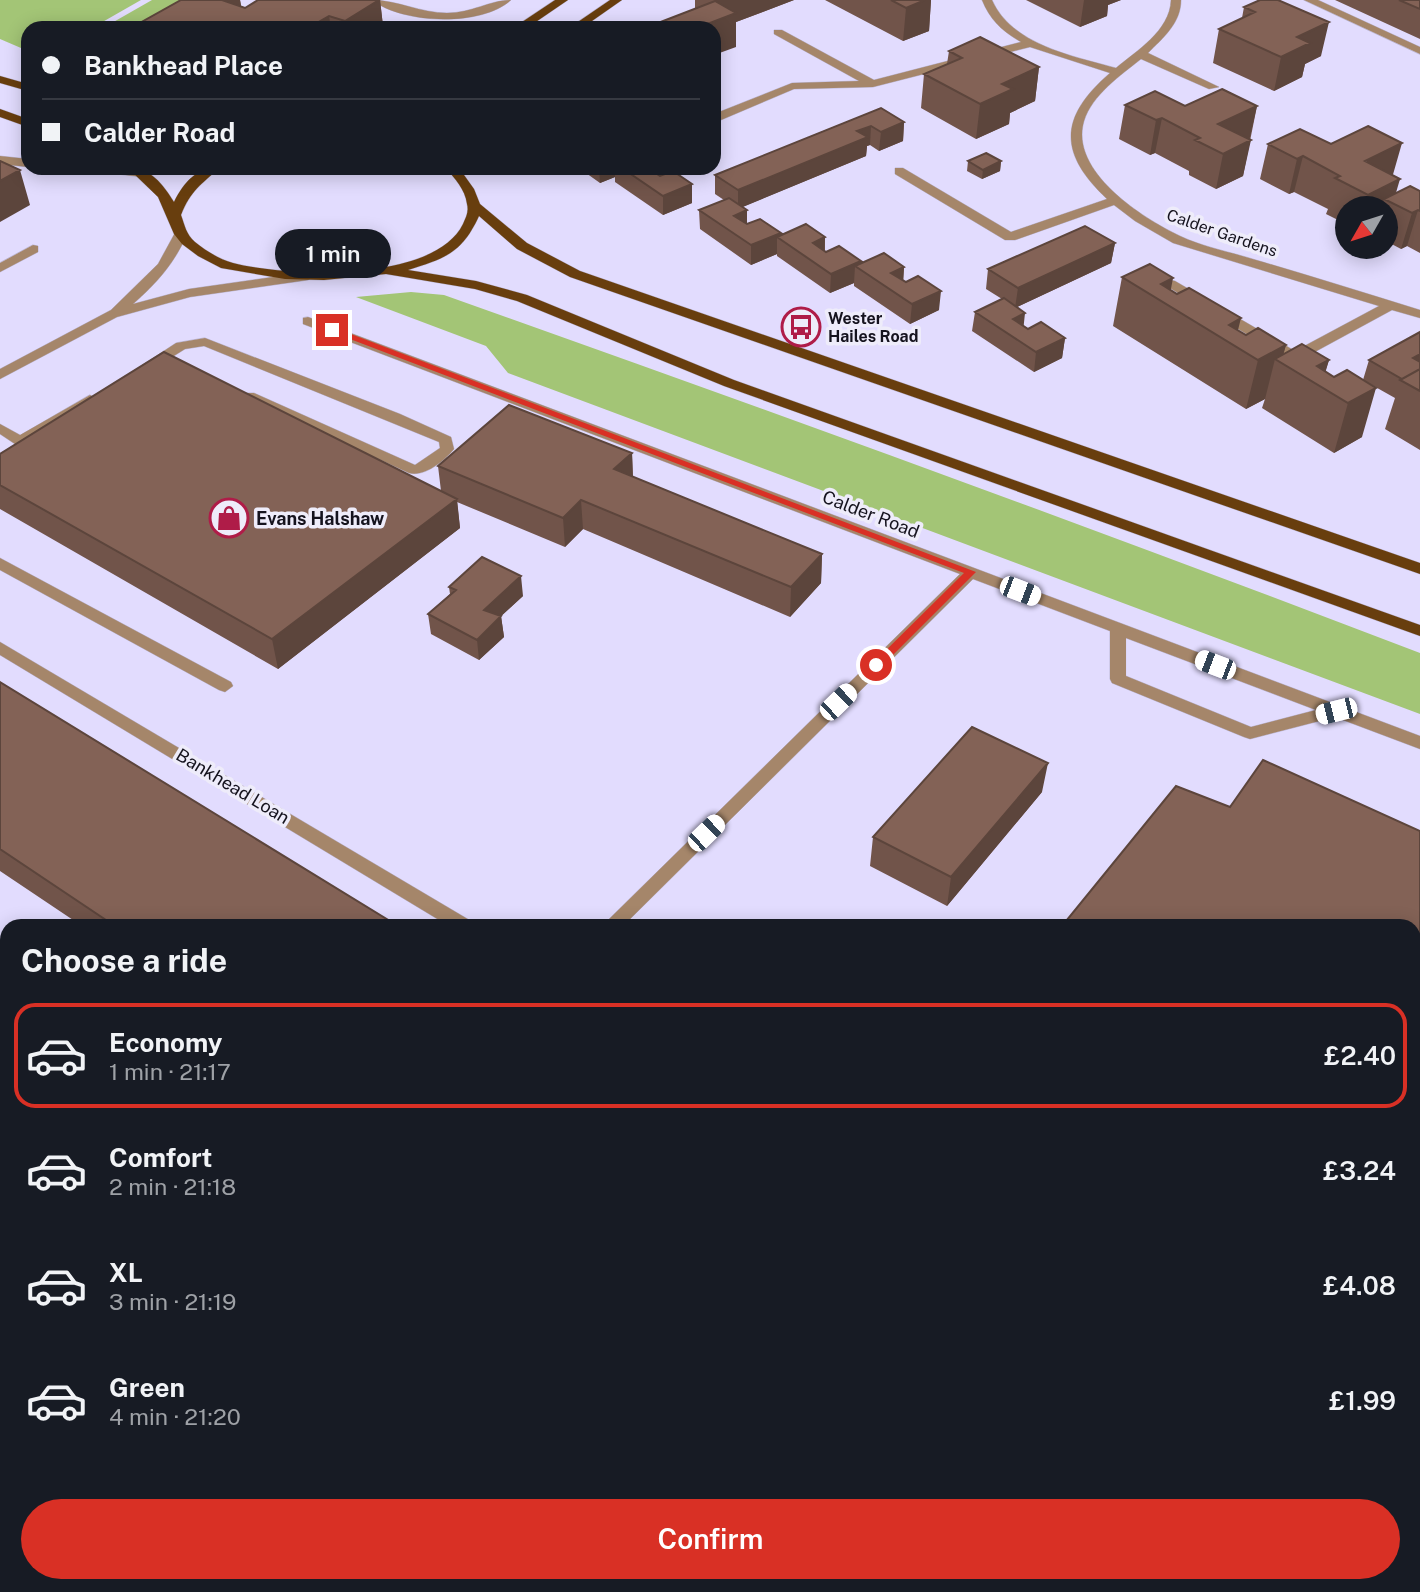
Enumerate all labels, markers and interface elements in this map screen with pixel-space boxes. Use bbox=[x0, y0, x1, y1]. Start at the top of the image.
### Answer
text: Bankhead Place bbox=[84, 50, 283, 81]
text: Calder Road bbox=[84, 117, 235, 148]
north arrow bbox=[1335, 196, 1398, 259]
map controls bbox=[1335, 196, 1398, 259]
street label: Calder Gardens bbox=[1164, 205, 1280, 261]
callout: 1 min bbox=[274, 229, 390, 278]
text: 1 min bbox=[306, 240, 360, 267]
bus stop icon: Wester Hailes Road bbox=[780, 306, 822, 348]
place label: Wester Hailes Road bbox=[828, 309, 918, 346]
route end bbox=[316, 314, 348, 346]
street label: Calder Road bbox=[820, 486, 922, 542]
shop icon: Evans Halshaw bbox=[208, 497, 250, 539]
place label: Evans Halshaw bbox=[256, 508, 384, 529]
car bbox=[997, 574, 1044, 608]
car bbox=[1192, 648, 1239, 682]
route start bbox=[860, 649, 892, 681]
car bbox=[816, 680, 861, 724]
car bbox=[1314, 696, 1359, 726]
street label: Bankhead Loan bbox=[173, 744, 293, 828]
car bbox=[684, 811, 729, 855]
text: Choose a ride bbox=[21, 942, 227, 979]
icon: car bbox=[25, 1024, 88, 1087]
text: Economy bbox=[109, 1027, 222, 1058]
text: £2.40 bbox=[1324, 1040, 1396, 1071]
text: 1 min · 21:17 bbox=[109, 1058, 231, 1085]
icon: car bbox=[25, 1139, 88, 1202]
text: Comfort bbox=[109, 1142, 212, 1173]
text: £3.24 bbox=[1323, 1155, 1396, 1186]
text: 2 min · 21:18 bbox=[109, 1173, 236, 1200]
icon: car bbox=[25, 1254, 88, 1317]
text: XL bbox=[109, 1257, 143, 1288]
text: £4.08 bbox=[1323, 1270, 1396, 1301]
text: 3 min · 21:19 bbox=[109, 1288, 236, 1315]
icon: car bbox=[25, 1369, 88, 1432]
text: Green bbox=[109, 1372, 185, 1403]
text: £1.99 bbox=[1329, 1385, 1396, 1416]
text: 4 min · 21:20 bbox=[109, 1403, 241, 1430]
button: Confirm bbox=[21, 1499, 1400, 1579]

